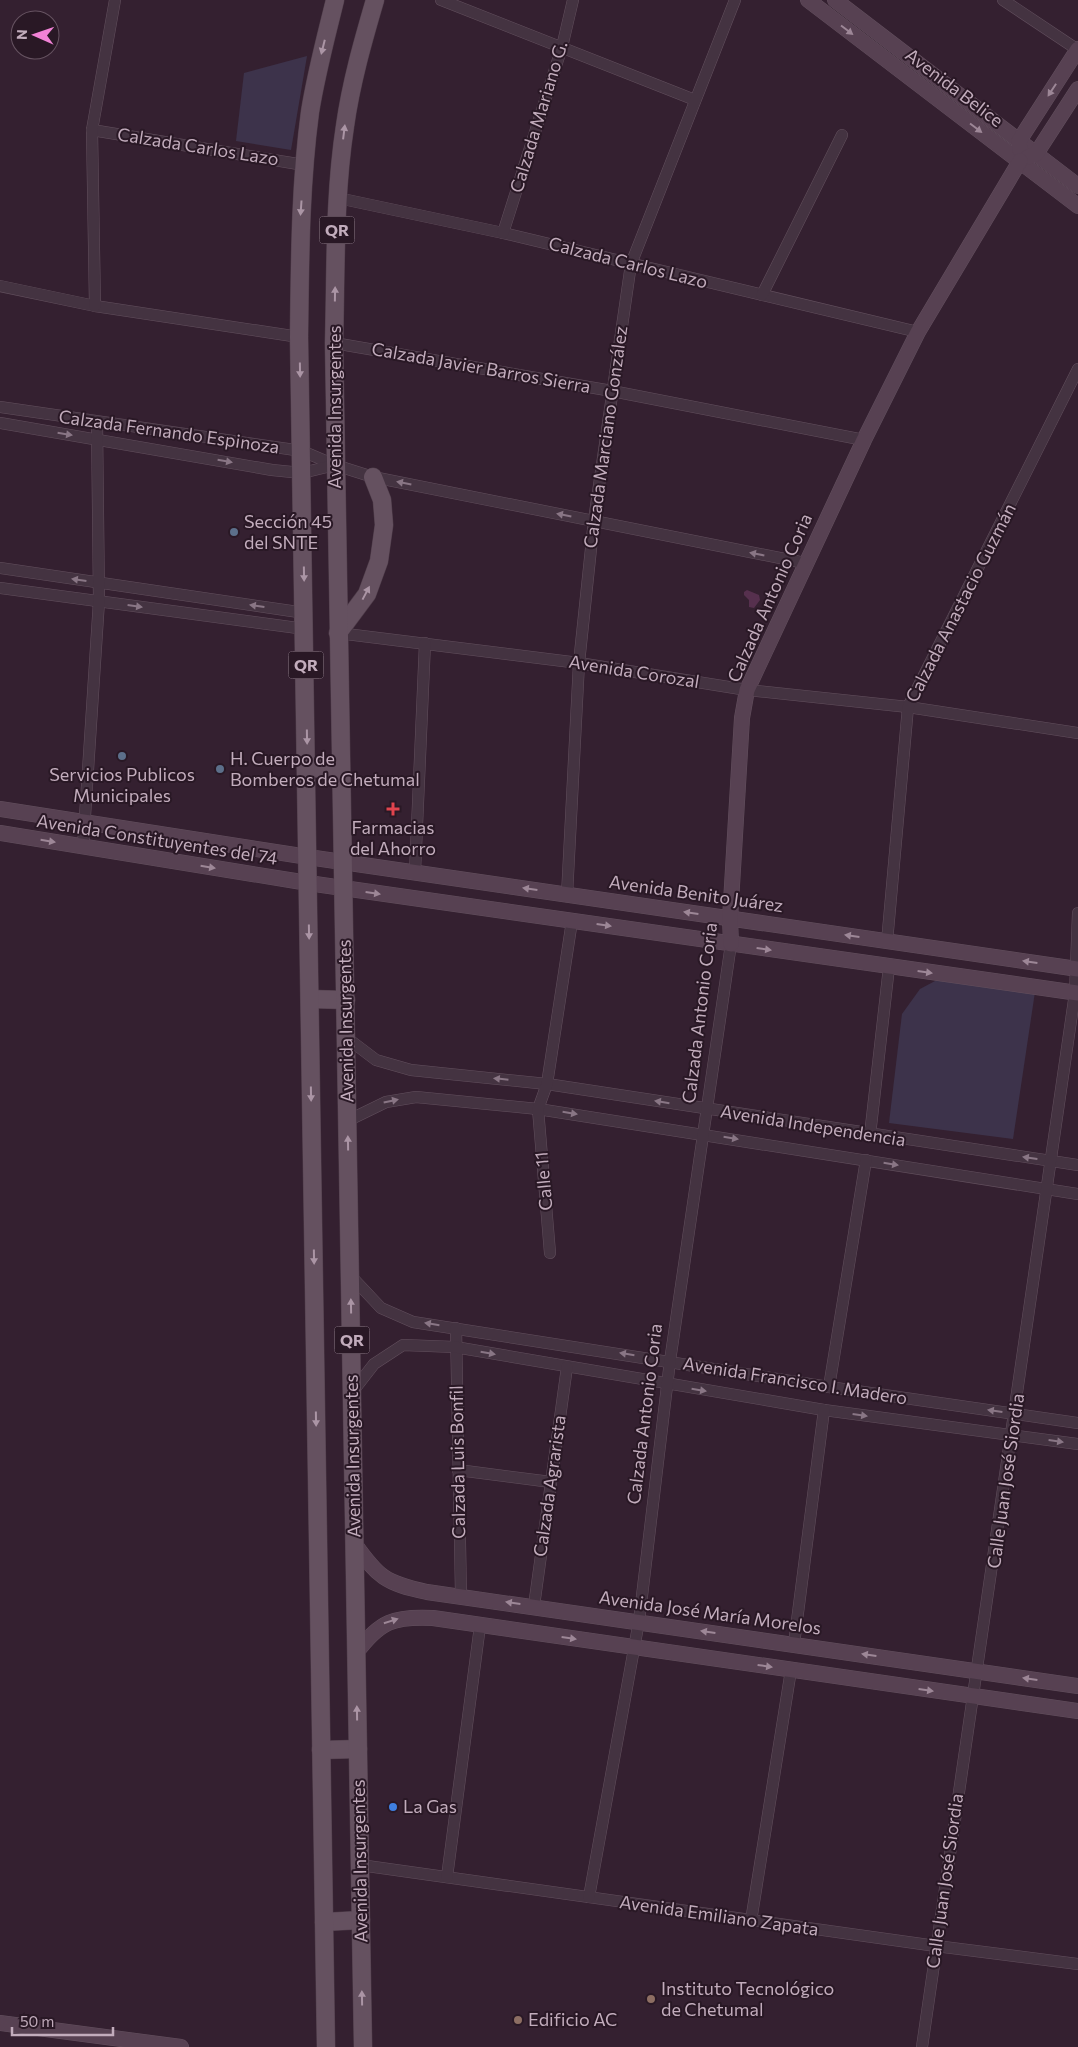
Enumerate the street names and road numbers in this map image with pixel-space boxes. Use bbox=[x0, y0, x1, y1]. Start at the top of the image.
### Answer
street label: Calzada Mariano G. bbox=[504, 38, 572, 195]
street label: Avenida Belice bbox=[901, 43, 1008, 131]
street label: Calzada Carlos Lazo bbox=[116, 122, 280, 170]
road number: QR bbox=[320, 216, 354, 244]
street label: Calzada Carlos Lazo bbox=[546, 232, 710, 292]
street label: Calzada Marciano González bbox=[579, 324, 632, 549]
street label: Avenida Insurgentes bbox=[323, 325, 345, 489]
street label: Calzada Javier Barros Sierra bbox=[370, 337, 592, 397]
street label: Calzada Fernando Espinoza bbox=[57, 405, 281, 457]
street label: Calzada Anastacio Guzmán bbox=[900, 499, 1020, 706]
street label: Calzada Antonio Coria bbox=[722, 510, 816, 685]
street label: Avenida Corozal bbox=[567, 650, 701, 692]
road number: QR bbox=[288, 652, 324, 678]
street label: Avenida Constituyentes del 74 bbox=[35, 809, 279, 869]
street label: Avenida Benito Juárez bbox=[608, 870, 785, 916]
street label: Calzada Antonio Coria bbox=[677, 921, 721, 1105]
street label: Avenida Insurgentes bbox=[333, 939, 357, 1103]
street label: Avenida Independencia bbox=[719, 1100, 907, 1151]
street label: Calle 11 bbox=[529, 1151, 557, 1212]
street label: Calzada Antonio Coria bbox=[622, 1322, 666, 1506]
road number: QR bbox=[334, 1326, 370, 1354]
street label: Avenida Francisco I. Madero bbox=[681, 1351, 909, 1409]
street label: Avenida Insurgentes bbox=[340, 1374, 364, 1538]
street label: Calzada Luis Bonfil bbox=[445, 1385, 469, 1539]
street label: Calle Juan José Siordia bbox=[982, 1392, 1028, 1570]
street label: Calzada Agrarista bbox=[528, 1414, 570, 1558]
street label: Avenida José María Morelos bbox=[598, 1586, 823, 1638]
street label: Avenida Insurgentes bbox=[347, 1779, 371, 1943]
street label: Calle Juan José Siordia bbox=[921, 1792, 967, 1970]
street label: Avenida Emiliano Zapata bbox=[618, 1890, 820, 1940]

